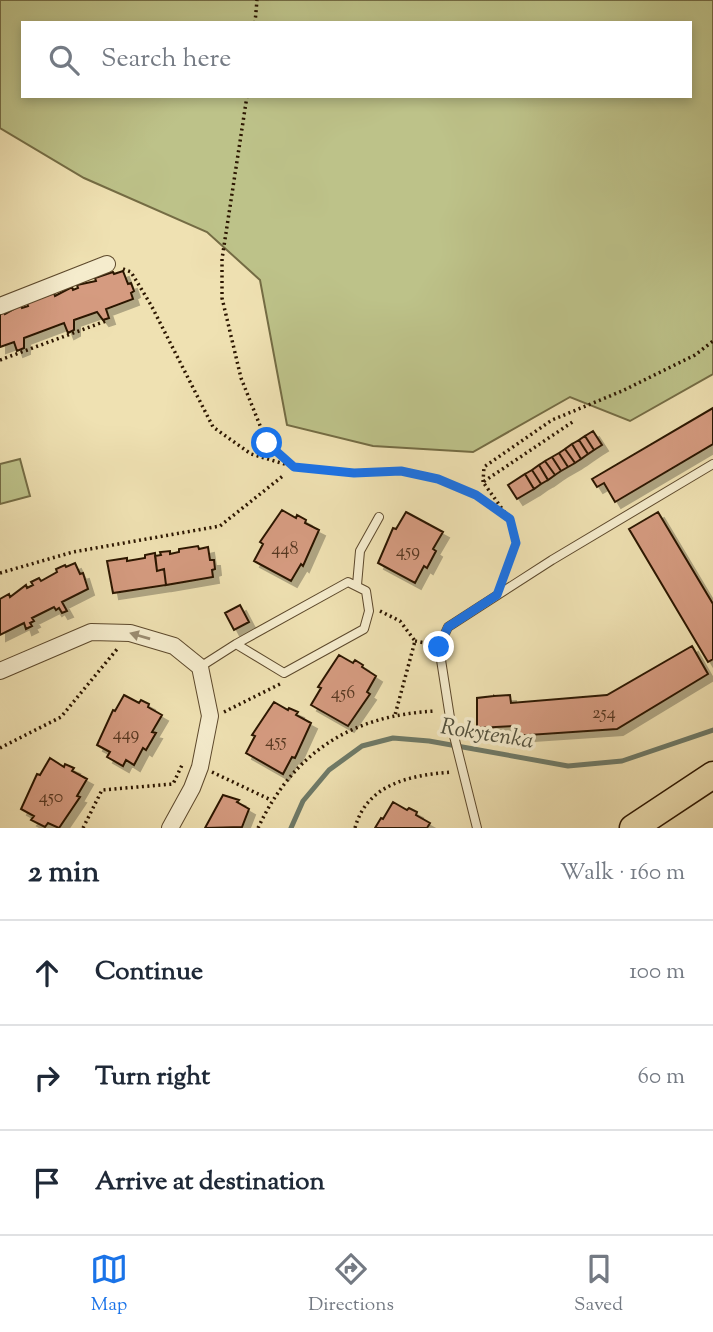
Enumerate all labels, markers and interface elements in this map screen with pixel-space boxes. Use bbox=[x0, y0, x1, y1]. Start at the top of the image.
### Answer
search box bbox=[21, 21, 692, 98]
icon: search bbox=[45, 41, 83, 79]
text: Search here bbox=[101, 41, 231, 78]
route start bbox=[251, 427, 282, 458]
house number: 448 bbox=[271, 537, 299, 563]
house number: 459 bbox=[396, 539, 420, 565]
one-way arrow bbox=[129, 630, 151, 641]
route end bbox=[423, 631, 454, 662]
house number: 456 bbox=[331, 681, 355, 707]
house number: 254 bbox=[592, 701, 616, 727]
water label: Rokytenka bbox=[438, 711, 536, 759]
house number: 449 bbox=[113, 722, 140, 748]
house number: 455 bbox=[265, 729, 287, 755]
house number: 450 bbox=[39, 785, 63, 811]
text: 2 min bbox=[28, 852, 100, 895]
text: Walk · 160 m bbox=[560, 857, 685, 890]
icon: ahead bbox=[28, 954, 66, 992]
text: Continue bbox=[95, 954, 203, 991]
text: 100 m bbox=[629, 956, 685, 989]
icon: right bbox=[28, 1059, 66, 1097]
text: Turn right bbox=[95, 1059, 210, 1096]
text: 60 m bbox=[637, 1061, 685, 1094]
icon: arrive bbox=[28, 1164, 66, 1202]
text: Arrive at destination bbox=[95, 1164, 325, 1201]
tab: Map bbox=[90, 1250, 128, 1319]
tab: Directions bbox=[308, 1250, 394, 1319]
tab: Saved bbox=[574, 1250, 623, 1319]

